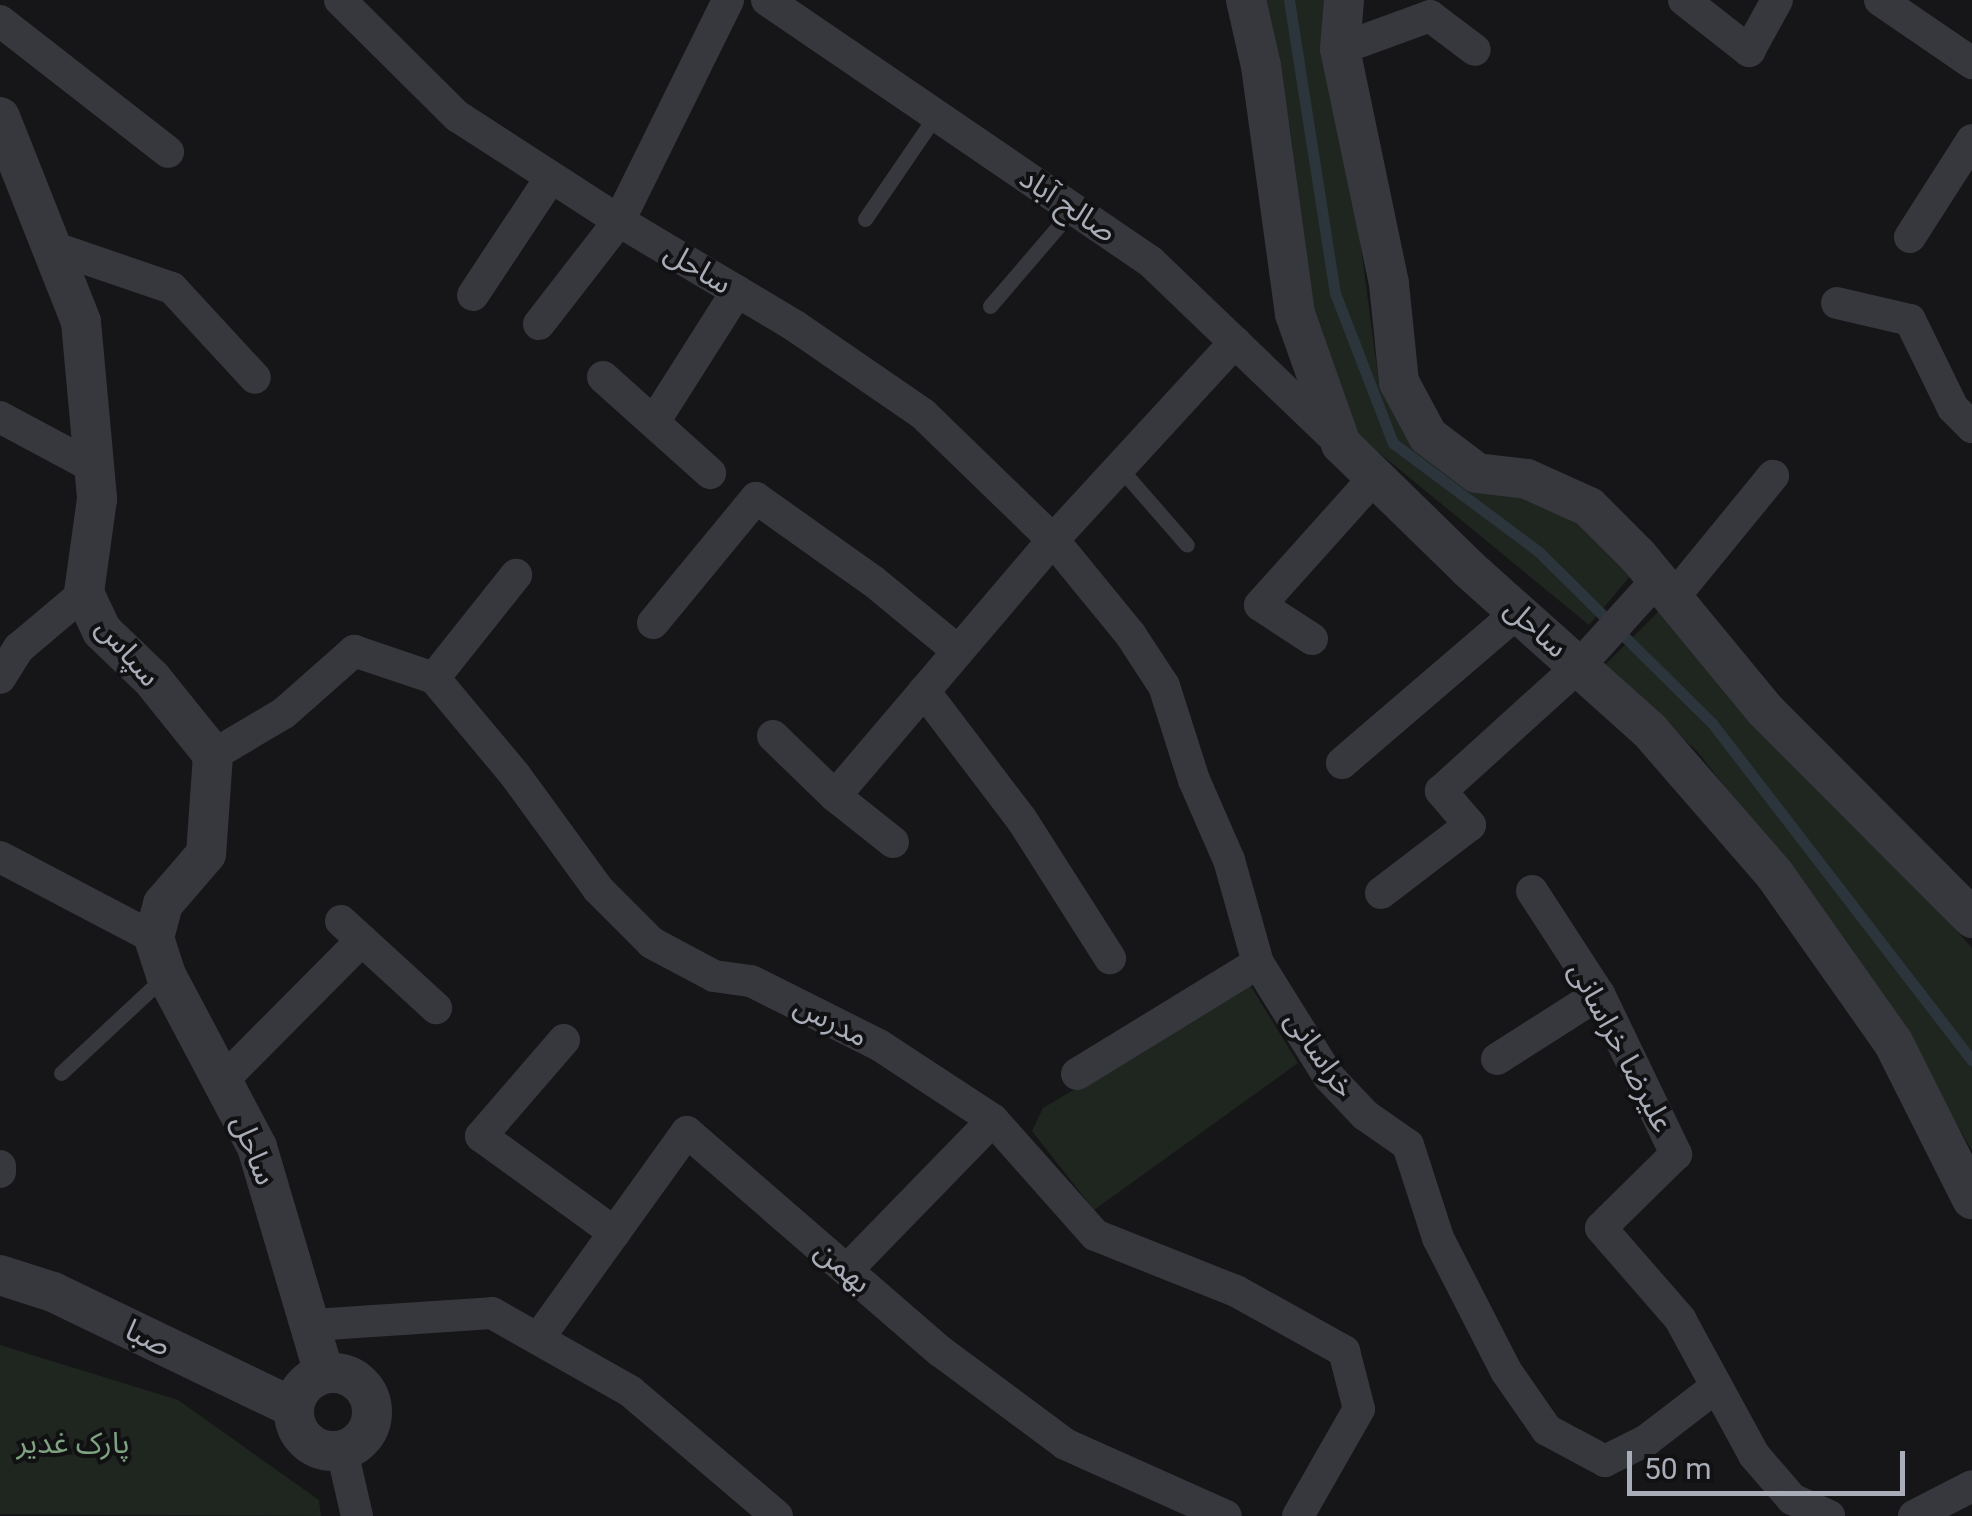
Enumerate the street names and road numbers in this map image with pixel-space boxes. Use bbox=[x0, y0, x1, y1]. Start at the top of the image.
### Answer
street label: صالح آباد bbox=[1013, 160, 1123, 250]
street label: ساحل bbox=[658, 234, 738, 302]
street label: ساحل bbox=[1497, 591, 1575, 665]
street label: سپاس bbox=[88, 610, 168, 694]
street label: علیرضا خراسانی bbox=[1561, 956, 1681, 1138]
street label: مدرس bbox=[788, 987, 874, 1055]
street label: خراسانی bbox=[1277, 1003, 1363, 1105]
street label: ساحل bbox=[224, 1110, 284, 1190]
street label: بهمن bbox=[808, 1233, 878, 1301]
street label: صبا bbox=[119, 1312, 177, 1364]

